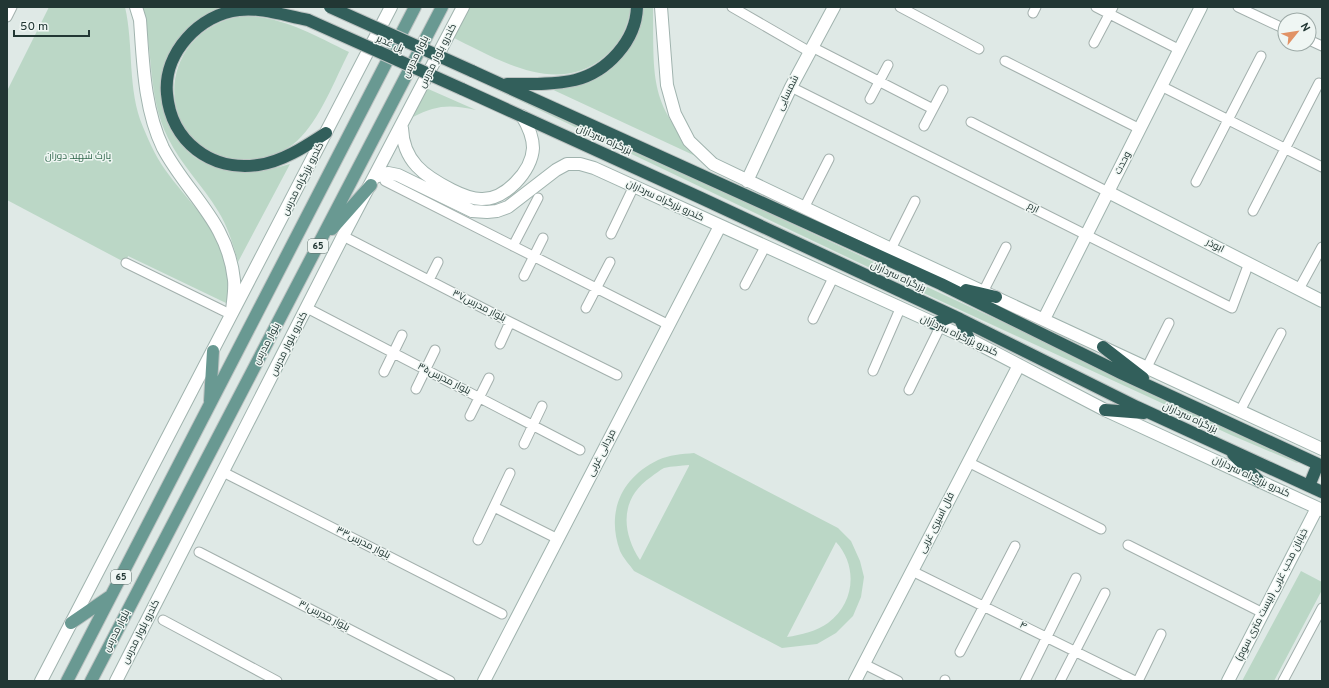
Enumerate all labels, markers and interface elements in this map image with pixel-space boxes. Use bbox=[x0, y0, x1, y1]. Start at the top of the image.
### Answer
scale bar bbox=[14, 12, 89, 38]
north arrow bbox=[1277, 12, 1317, 52]
text: 50 m bbox=[20, 19, 48, 35]
text: N bbox=[1297, 21, 1313, 34]
street label: کندرو بلوار مدرس bbox=[417, 22, 459, 90]
street label: پل غدیر bbox=[373, 32, 406, 56]
street label: بلوار مدرس bbox=[400, 34, 432, 80]
street label: شمسایی bbox=[774, 73, 802, 113]
street label: بزرگراه سرداران bbox=[574, 122, 634, 158]
street label: کندرو بزرگراه مدرس bbox=[279, 140, 327, 218]
street label: وحدت bbox=[1112, 149, 1134, 177]
park label: پارک شهید دوران bbox=[45, 150, 111, 163]
street label: کندرو بزرگراه سرداران bbox=[624, 177, 706, 225]
street label: ارم bbox=[1025, 200, 1041, 216]
street label: ابوذر bbox=[1203, 236, 1226, 256]
road number: 65 bbox=[308, 239, 328, 253]
street label: بزرگراه سرداران bbox=[868, 259, 928, 295]
street label: بلوار مدرس۳۷ bbox=[450, 287, 508, 325]
street label: کندرو بلوار مدرس bbox=[267, 310, 311, 378]
street label: کندرو بزرگراه سرداران bbox=[918, 312, 1000, 360]
street label: بلوار مدرس bbox=[251, 321, 283, 367]
street label: بلوار مدرس۳۵ bbox=[415, 360, 473, 398]
street label: بزرگراه سرداران bbox=[1160, 400, 1220, 436]
street label: مردانی غربی bbox=[585, 427, 619, 479]
street label: کندرو بزرگراه سرداران bbox=[1210, 453, 1292, 501]
street label: فال اسیری غربی bbox=[916, 490, 958, 556]
street label: بلوار مدرس۳۳ bbox=[334, 524, 392, 562]
street label: خیابان محب غربی (بیست متری سوم) bbox=[1233, 526, 1311, 664]
road number: 65 bbox=[111, 570, 131, 584]
street label: کندرو بلوار مدرس bbox=[119, 598, 163, 666]
street label: بلوار مدرس۳۱ bbox=[296, 598, 352, 634]
street label: بلوار مدرس bbox=[101, 608, 133, 654]
street label: ۴ bbox=[1017, 619, 1029, 633]

